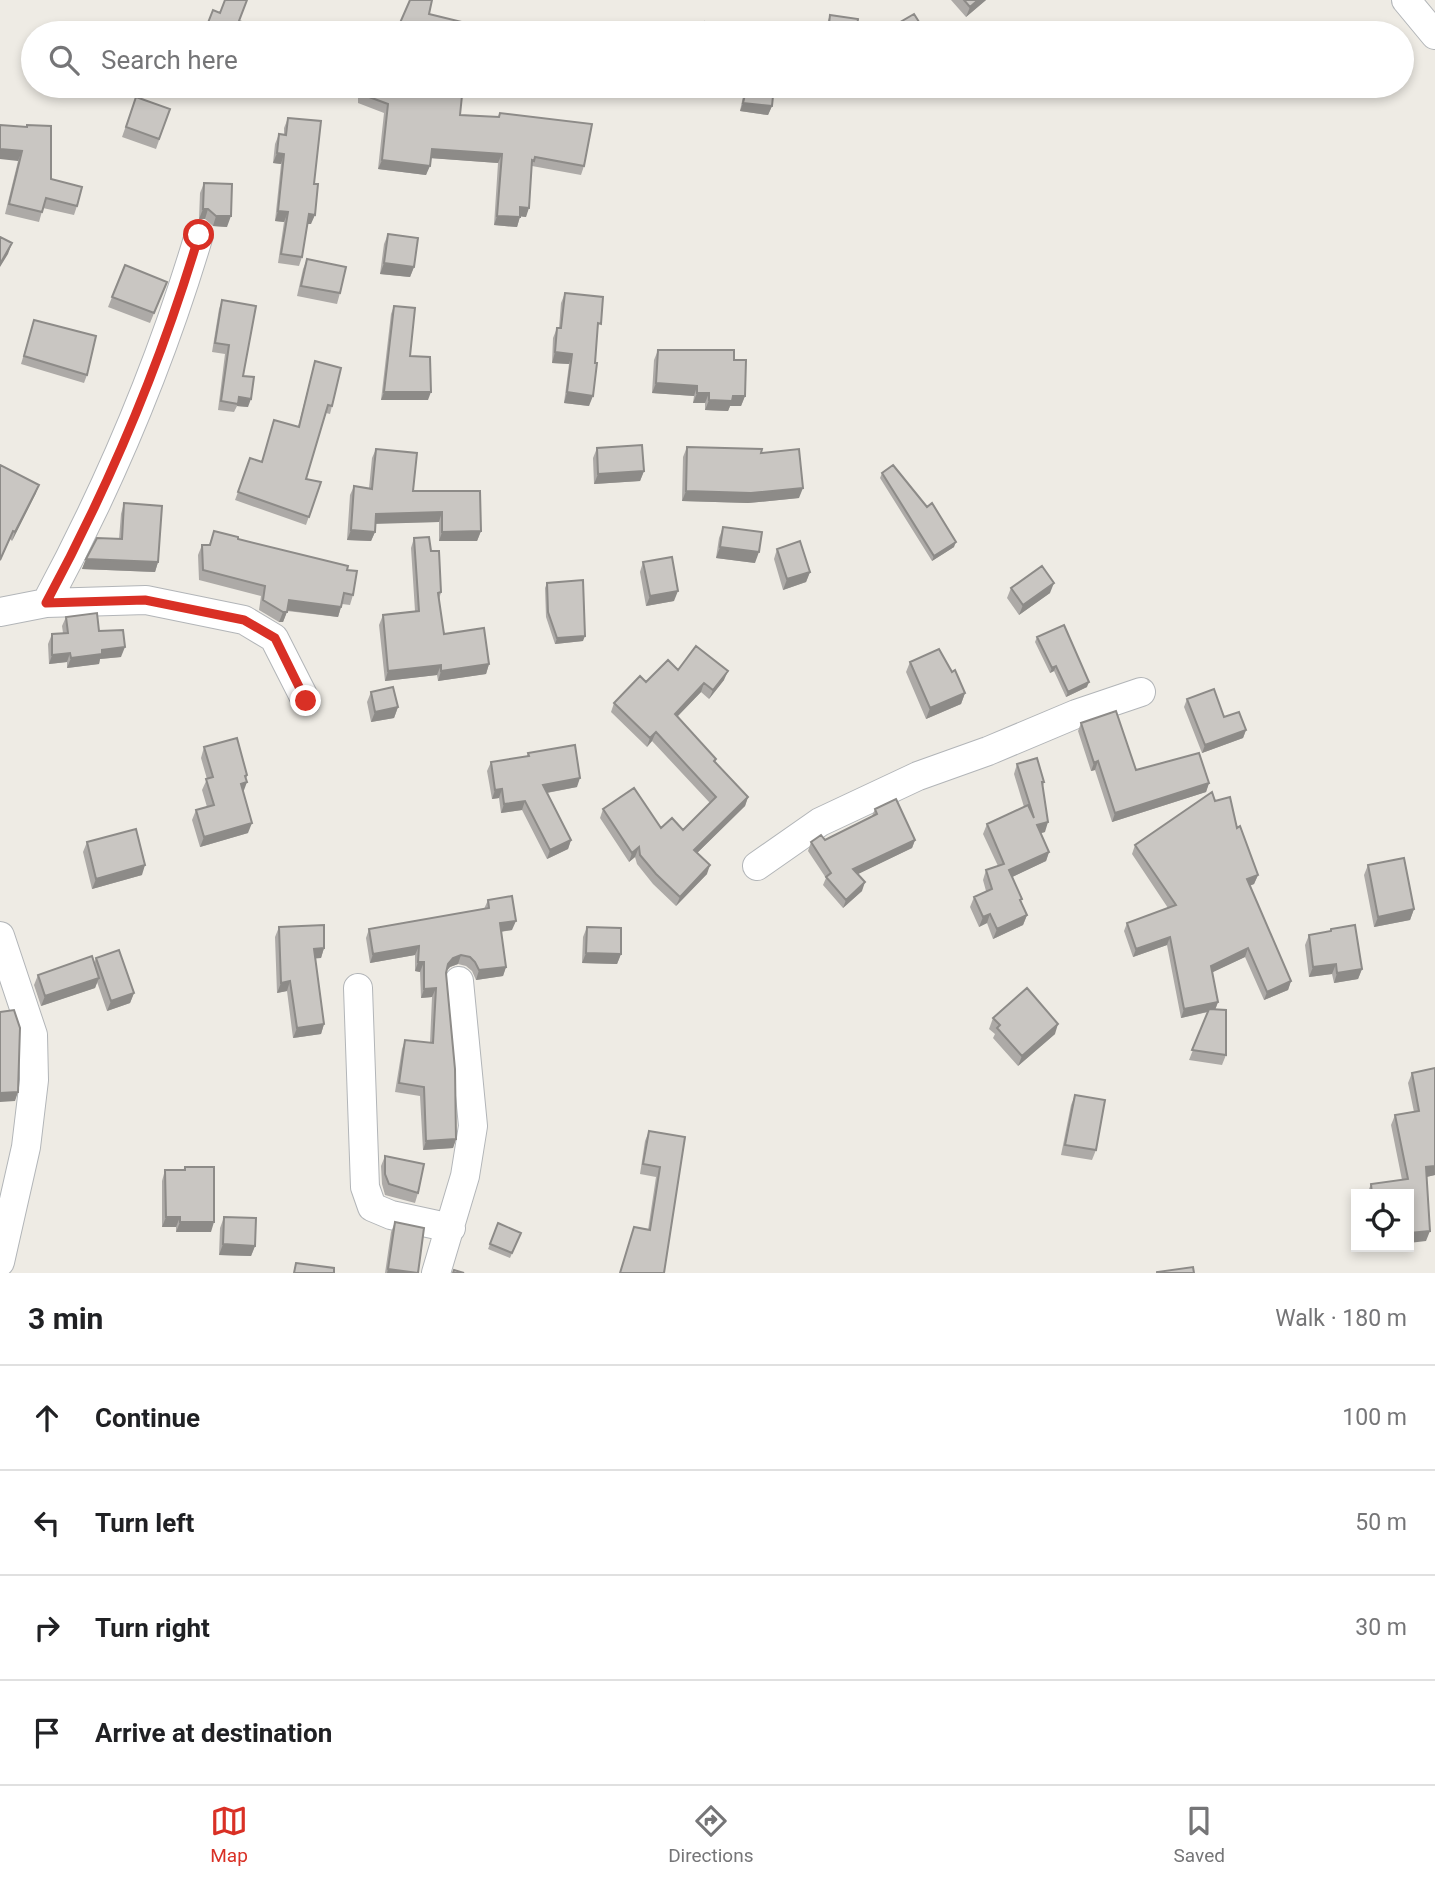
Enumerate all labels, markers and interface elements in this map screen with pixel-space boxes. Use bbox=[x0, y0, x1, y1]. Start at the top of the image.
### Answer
search box bbox=[21, 21, 1414, 98]
icon: search bbox=[45, 41, 83, 79]
text: Search here bbox=[101, 45, 238, 75]
route start bbox=[183, 219, 214, 250]
route end bbox=[290, 685, 321, 716]
map controls bbox=[1351, 1189, 1414, 1252]
button: locate bbox=[1351, 1189, 1414, 1252]
text: 3 min bbox=[28, 1301, 103, 1336]
text: Walk · 180 m bbox=[1275, 1305, 1407, 1332]
icon: ahead bbox=[28, 1399, 66, 1437]
text: Continue bbox=[95, 1403, 200, 1433]
text: 100 m bbox=[1342, 1404, 1407, 1431]
icon: left bbox=[28, 1504, 66, 1542]
text: Turn left bbox=[95, 1508, 194, 1538]
text: 50 m bbox=[1355, 1509, 1407, 1536]
icon: right bbox=[28, 1609, 66, 1647]
text: Turn right bbox=[95, 1613, 210, 1643]
text: 30 m bbox=[1355, 1614, 1407, 1641]
icon: arrive bbox=[28, 1714, 66, 1752]
text: Arrive at destination bbox=[95, 1718, 332, 1748]
tab: Map bbox=[210, 1802, 248, 1867]
tab: Directions bbox=[668, 1802, 753, 1867]
tab: Saved bbox=[1174, 1802, 1225, 1867]

